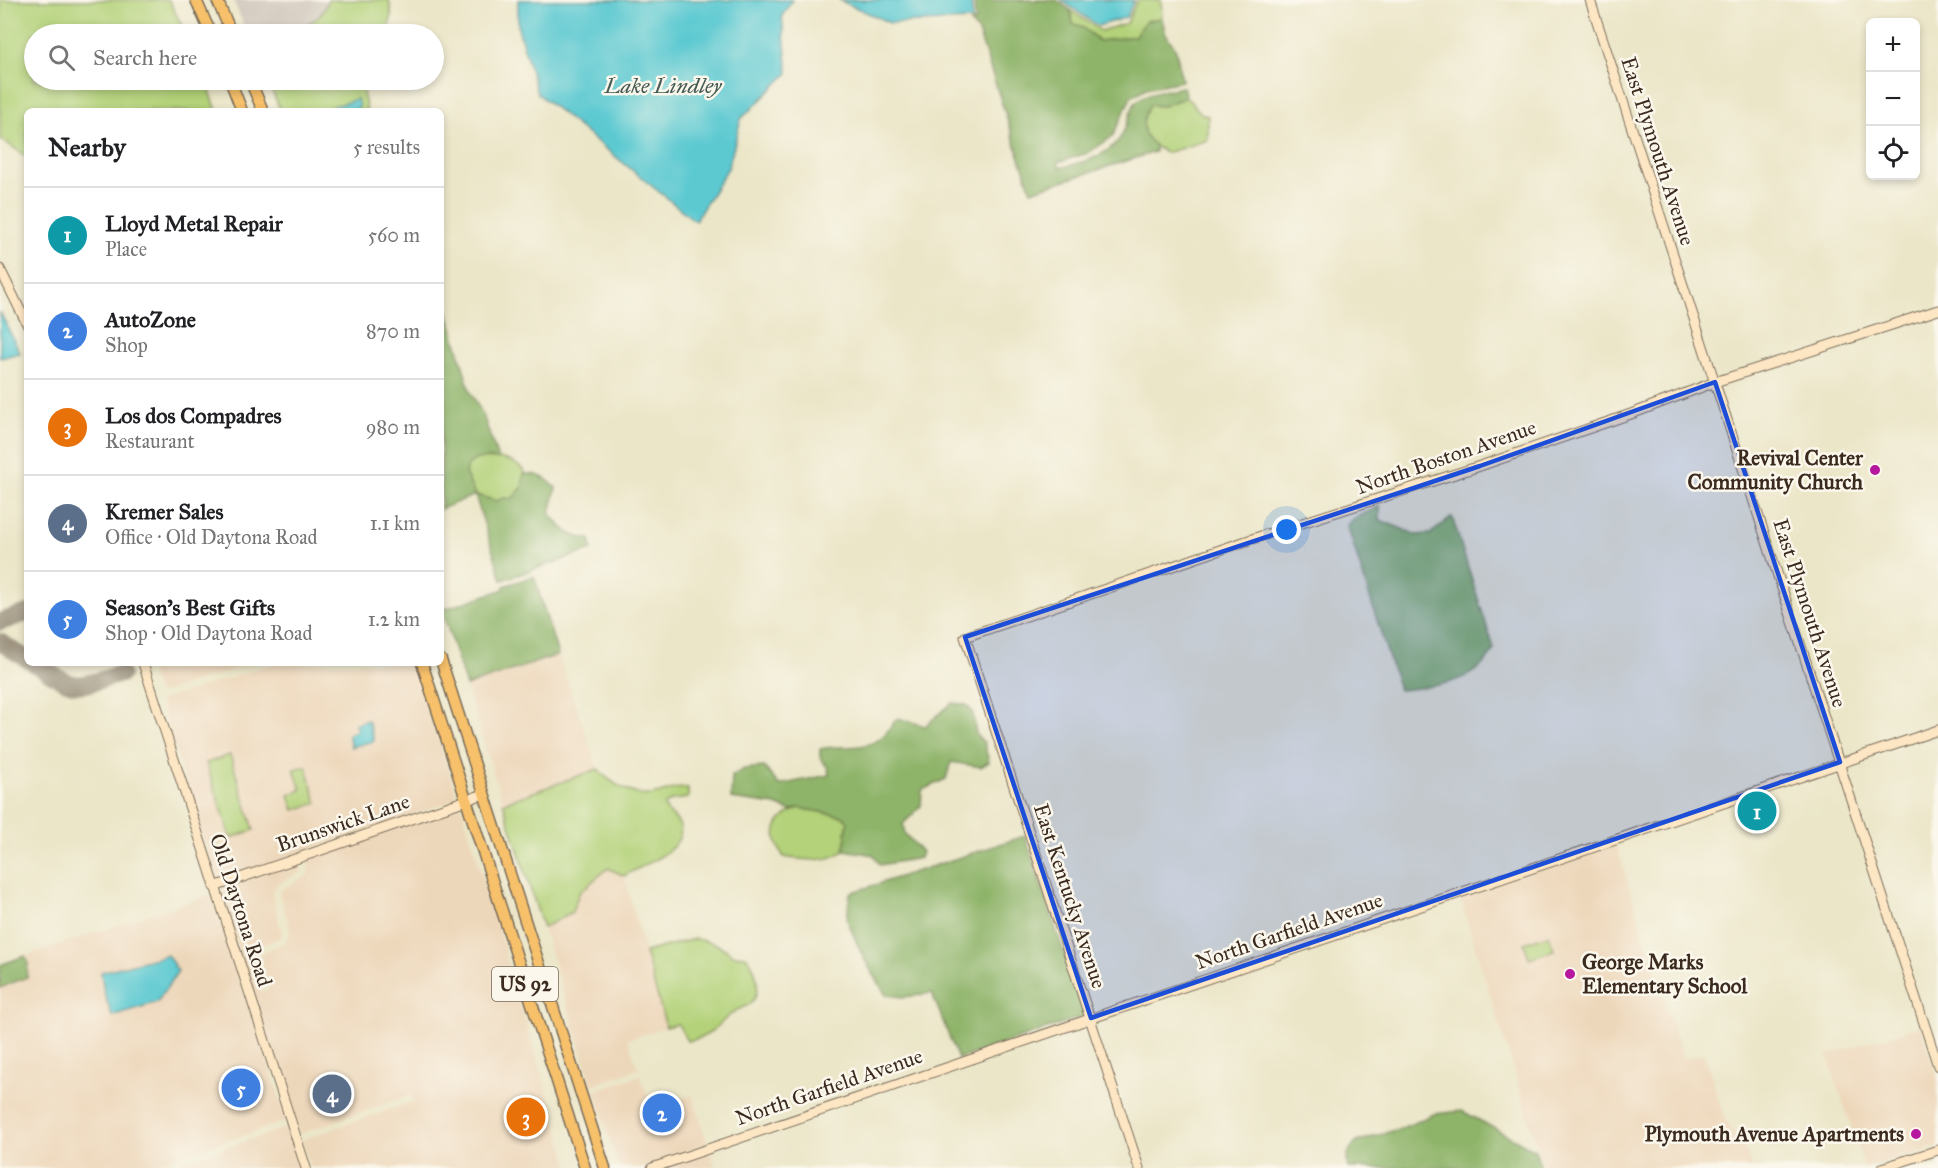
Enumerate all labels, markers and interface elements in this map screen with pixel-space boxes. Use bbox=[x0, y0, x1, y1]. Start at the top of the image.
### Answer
map controls bbox=[1866, 18, 1920, 180]
button: + bbox=[1866, 18, 1920, 72]
search box bbox=[24, 24, 444, 90]
icon: search bbox=[45, 41, 78, 74]
text: Search here bbox=[93, 44, 197, 71]
street label: East Plymouth Avenue bbox=[1615, 53, 1701, 249]
water label: Lake Lindley bbox=[604, 72, 722, 99]
button: − bbox=[1866, 72, 1920, 126]
button: locate bbox=[1866, 126, 1920, 180]
text: Nearby bbox=[48, 131, 126, 163]
text: 5 results bbox=[353, 135, 420, 159]
text: Lloyd Metal Repair bbox=[105, 210, 283, 237]
text: 1 bbox=[64, 223, 71, 247]
text: 560 m bbox=[368, 223, 420, 247]
text: Place bbox=[105, 237, 147, 261]
text: AutoZone bbox=[105, 306, 196, 333]
text: 2 bbox=[63, 319, 72, 343]
text: 870 m bbox=[366, 319, 420, 343]
text: Shop bbox=[105, 333, 148, 357]
text: Los dos Compadres bbox=[105, 402, 282, 429]
street label: North Boston Avenue bbox=[1352, 414, 1540, 500]
text: 3 bbox=[64, 415, 72, 439]
text: 980 m bbox=[366, 415, 420, 439]
text: Restaurant bbox=[105, 429, 195, 453]
place label: Revival Center Community Church bbox=[1687, 445, 1864, 495]
marker: Revival Center Community Church bbox=[1868, 463, 1882, 477]
text: Kremer Sales bbox=[105, 498, 223, 525]
text: 4 bbox=[62, 511, 73, 535]
text: 1.1 km bbox=[370, 511, 420, 535]
your location bbox=[1272, 515, 1301, 544]
street label: East Plymouth Avenue bbox=[1767, 515, 1853, 711]
text: Office · Old Daytona Road bbox=[105, 525, 318, 549]
text: Season's Best Gifts bbox=[105, 594, 275, 621]
text: 5 bbox=[63, 607, 72, 631]
text: 1.2 km bbox=[368, 607, 420, 631]
text: Shop · Old Daytona Road bbox=[105, 621, 313, 645]
street label: Brunswick Lane bbox=[273, 788, 413, 858]
pin: 1 bbox=[1738, 788, 1776, 834]
street label: East Kentucky Avenue bbox=[1028, 800, 1112, 992]
street label: Old Daytona Road bbox=[204, 830, 278, 990]
street label: North Garfield Avenue bbox=[1192, 887, 1386, 975]
place label: George Marks Elementary School bbox=[1582, 949, 1748, 999]
road number: US 92 bbox=[492, 967, 558, 1001]
marker: George Marks Elementary School bbox=[1563, 967, 1577, 981]
street label: North Garfield Avenue bbox=[732, 1043, 926, 1131]
pin: 5 bbox=[222, 1066, 260, 1110]
pin: 4 bbox=[312, 1072, 352, 1116]
pin: 2 bbox=[642, 1090, 682, 1136]
pin: 3 bbox=[506, 1094, 546, 1140]
place label: Plymouth Avenue Apartments bbox=[1645, 1121, 1904, 1147]
marker: Plymouth Avenue Apartments bbox=[1909, 1127, 1923, 1141]

